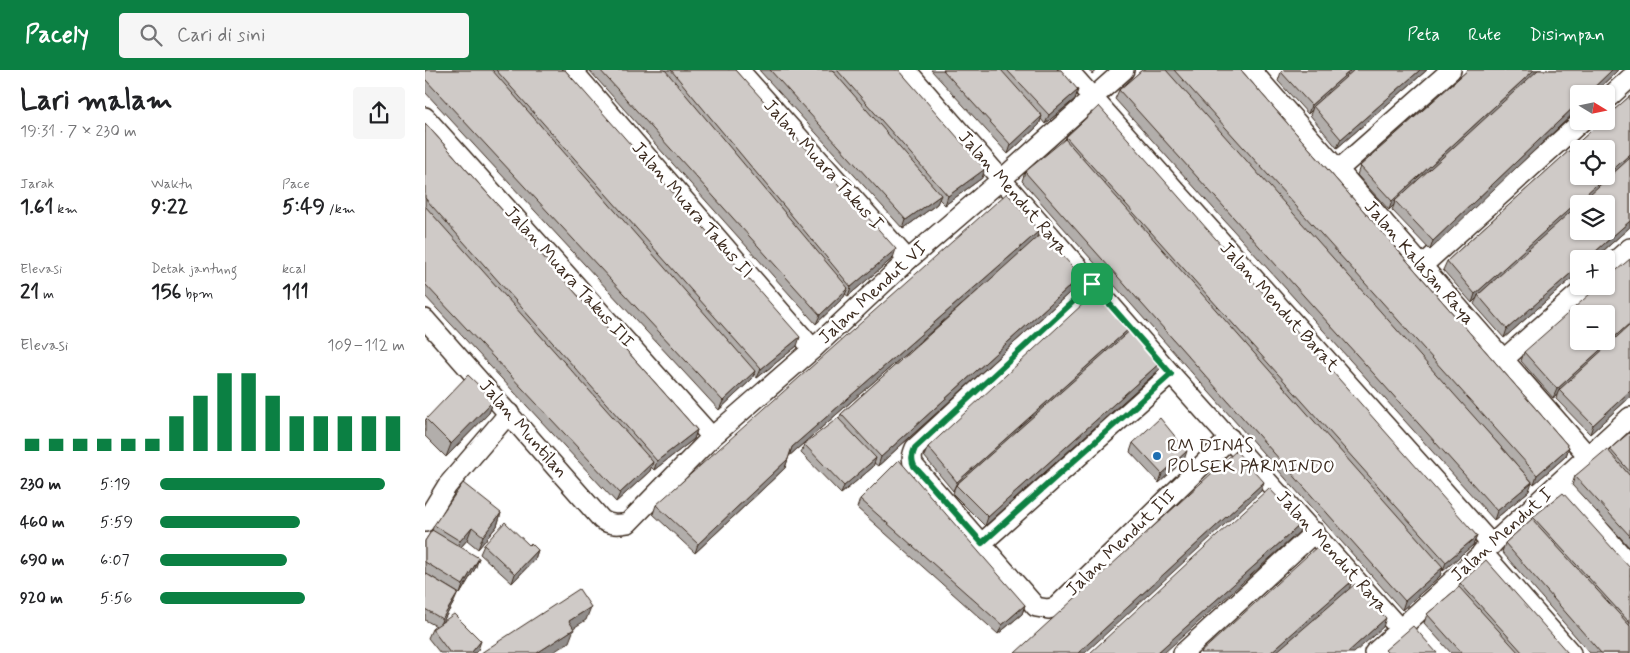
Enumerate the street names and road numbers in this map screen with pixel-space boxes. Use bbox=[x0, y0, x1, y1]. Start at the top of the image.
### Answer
street label: Jalan Muara Takus I bbox=[758, 94, 888, 236]
street label: Jalan Mendut Raya bbox=[952, 126, 1074, 260]
street label: Jalan Muara Takus II bbox=[626, 137, 758, 283]
street label: Jalan Kalasan Raya bbox=[1358, 196, 1480, 330]
street label: Jalan Muara Takus III bbox=[499, 201, 639, 353]
street label: Jalan Mendut VI bbox=[813, 236, 933, 350]
street label: Jalan Mendut Barat bbox=[1214, 237, 1344, 378]
street label: Jalan Muntilan bbox=[474, 375, 572, 483]
street label: Jalan Mendut I bbox=[1446, 483, 1558, 587]
street label: Jalan Mendut III bbox=[1061, 484, 1181, 602]
street label: Jalan Mendut Raya bbox=[1271, 486, 1394, 619]

